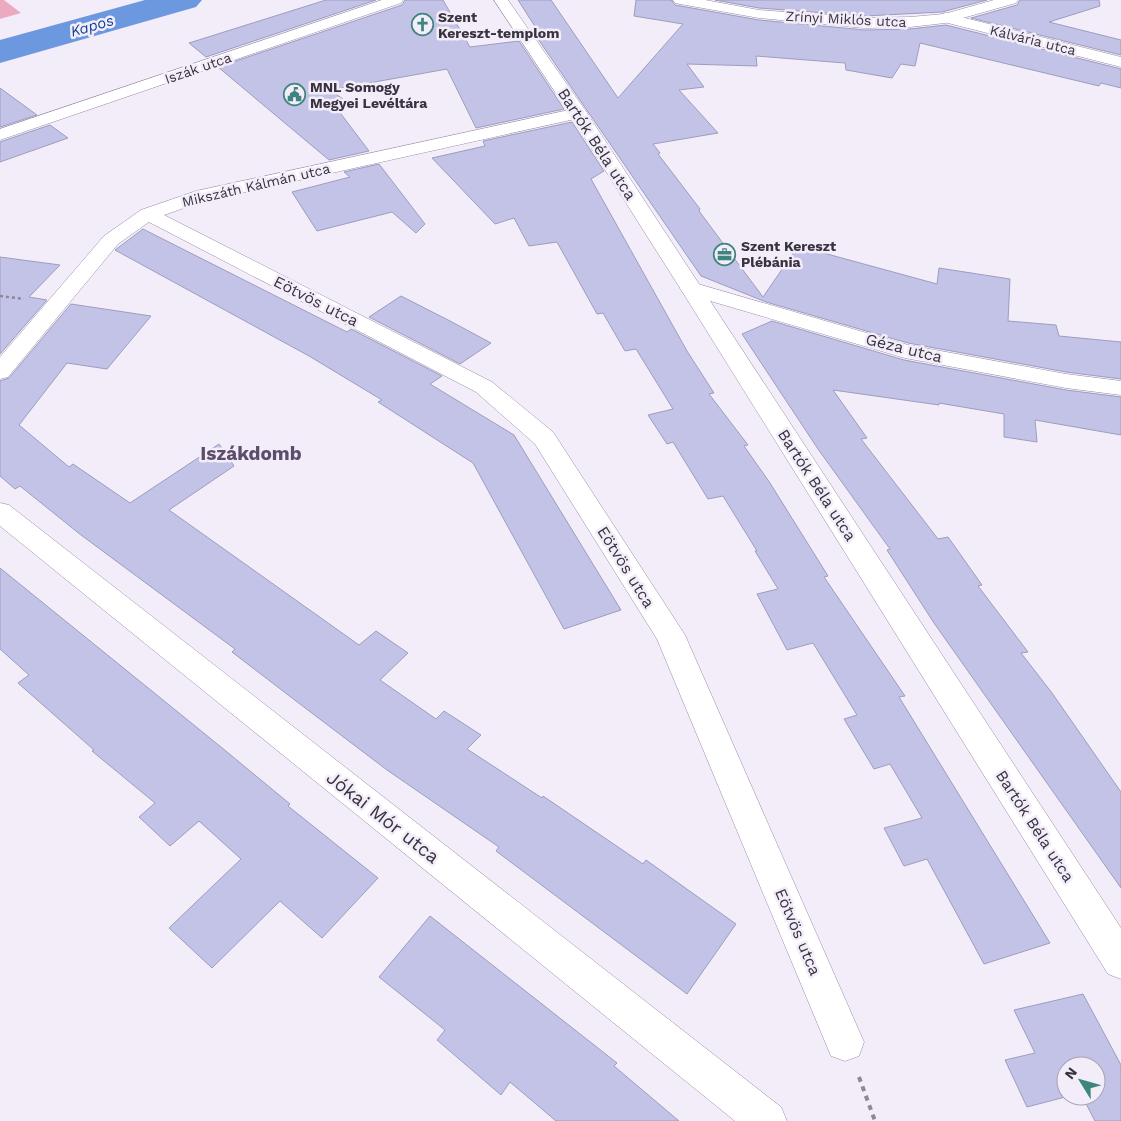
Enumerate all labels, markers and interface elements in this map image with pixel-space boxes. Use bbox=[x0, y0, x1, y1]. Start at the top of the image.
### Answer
street label: Zrínyi Miklós utca bbox=[785, 8, 907, 30]
place label: Szent Kereszt-templom bbox=[438, 9, 559, 41]
water label: Kapos bbox=[68, 11, 116, 41]
church icon: Szent Kereszt-templom bbox=[410, 13, 434, 37]
street label: Kálvária utca bbox=[988, 22, 1078, 58]
street label: Iszák utca bbox=[163, 49, 234, 87]
place label: MNL Somogy Megyei Levéltára bbox=[310, 79, 428, 111]
public building icon: MNL Somogy Megyei Levéltára bbox=[282, 83, 306, 107]
street label: Bartók Béla utca bbox=[554, 85, 640, 203]
street label: Mikszáth Kálmán utca bbox=[180, 160, 332, 210]
place label: Szent Kereszt Plébánia bbox=[741, 238, 836, 270]
office icon: Szent Kereszt Plébánia bbox=[713, 242, 737, 266]
street label: Eötvös utca bbox=[270, 272, 362, 330]
street label: Géza utca bbox=[864, 329, 944, 367]
street label: Bartók Béla utca bbox=[774, 426, 860, 544]
district label: Iszákdomb bbox=[200, 442, 302, 465]
street label: Eötvös utca bbox=[593, 523, 659, 611]
street label: Jókai Mór utca bbox=[322, 766, 444, 868]
street label: Bartók Béla utca bbox=[992, 767, 1078, 885]
street label: Eötvös utca bbox=[771, 886, 825, 978]
north arrow bbox=[1056, 1056, 1106, 1106]
text: N bbox=[1061, 1064, 1080, 1082]

